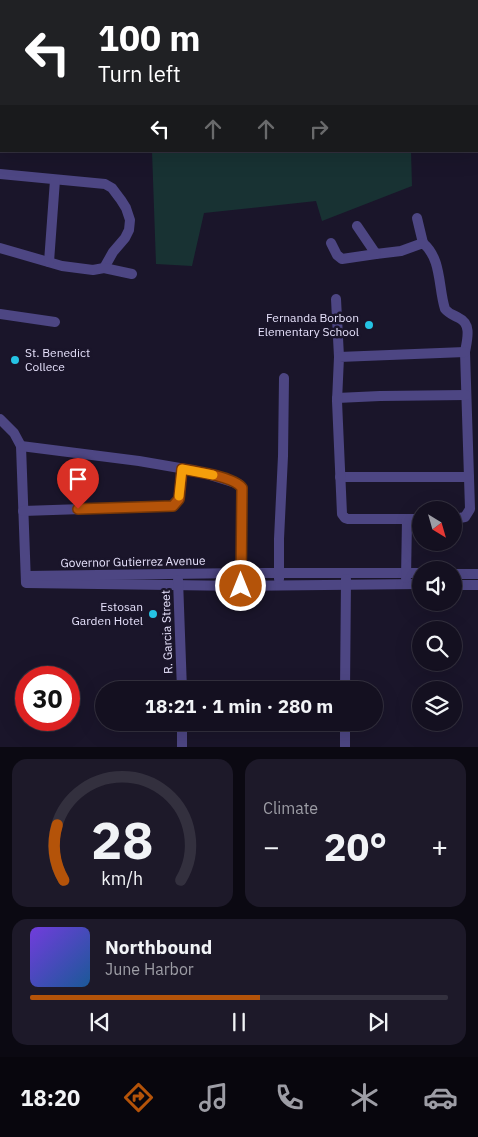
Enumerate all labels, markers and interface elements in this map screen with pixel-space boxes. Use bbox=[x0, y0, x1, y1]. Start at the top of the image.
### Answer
text: 100 m bbox=[98, 15, 201, 61]
icon: left bbox=[15, 20, 80, 85]
text: Turn left bbox=[98, 59, 181, 88]
icon: left bbox=[146, 115, 174, 143]
icon: ahead bbox=[199, 115, 227, 143]
icon: ahead bbox=[252, 115, 280, 143]
icon: right bbox=[305, 115, 333, 143]
place label: Fernanda Borbon Elementary School bbox=[258, 310, 359, 339]
marker: Fernanda Borbon Elementary School bbox=[363, 319, 375, 331]
place label: St. Benedict Collece bbox=[25, 345, 90, 374]
marker: St. Benedict Collece bbox=[9, 354, 21, 366]
pin bbox=[57, 458, 99, 509]
icon: arrive bbox=[64, 465, 92, 493]
north arrow bbox=[412, 501, 462, 551]
map controls bbox=[412, 501, 462, 731]
street label: Governor Gutierrez Avenue bbox=[60, 553, 206, 570]
position arrow bbox=[214, 559, 266, 611]
button: sound bbox=[412, 561, 462, 611]
street label: R. Garcia Street bbox=[158, 590, 175, 674]
place label: Estosan Garden Hotel bbox=[72, 599, 143, 628]
marker: Estosan Garden Hotel bbox=[147, 608, 159, 620]
button: search bbox=[412, 621, 462, 671]
speed limit sign: 30 bbox=[15, 666, 80, 731]
button: layers bbox=[412, 681, 462, 731]
text: 18:21 · 1 min · 280 m bbox=[145, 694, 333, 718]
text: Climate bbox=[263, 798, 318, 818]
text: 28 bbox=[91, 806, 154, 873]
text: 20° bbox=[324, 822, 387, 871]
text: − bbox=[263, 828, 280, 865]
text: + bbox=[431, 828, 448, 865]
text: km/h bbox=[102, 867, 144, 890]
text: Northbound bbox=[105, 935, 212, 959]
text: June Harbor bbox=[105, 959, 194, 979]
icon: previous bbox=[86, 1008, 114, 1036]
icon: pause bbox=[225, 1008, 253, 1036]
icon: next bbox=[364, 1008, 392, 1036]
icon: directions bbox=[121, 1080, 156, 1115]
icon: music bbox=[196, 1080, 231, 1115]
icon: phone bbox=[272, 1080, 307, 1115]
icon: climate bbox=[347, 1080, 382, 1115]
icon: car bbox=[423, 1080, 458, 1115]
text: 18:20 bbox=[20, 1083, 80, 1112]

